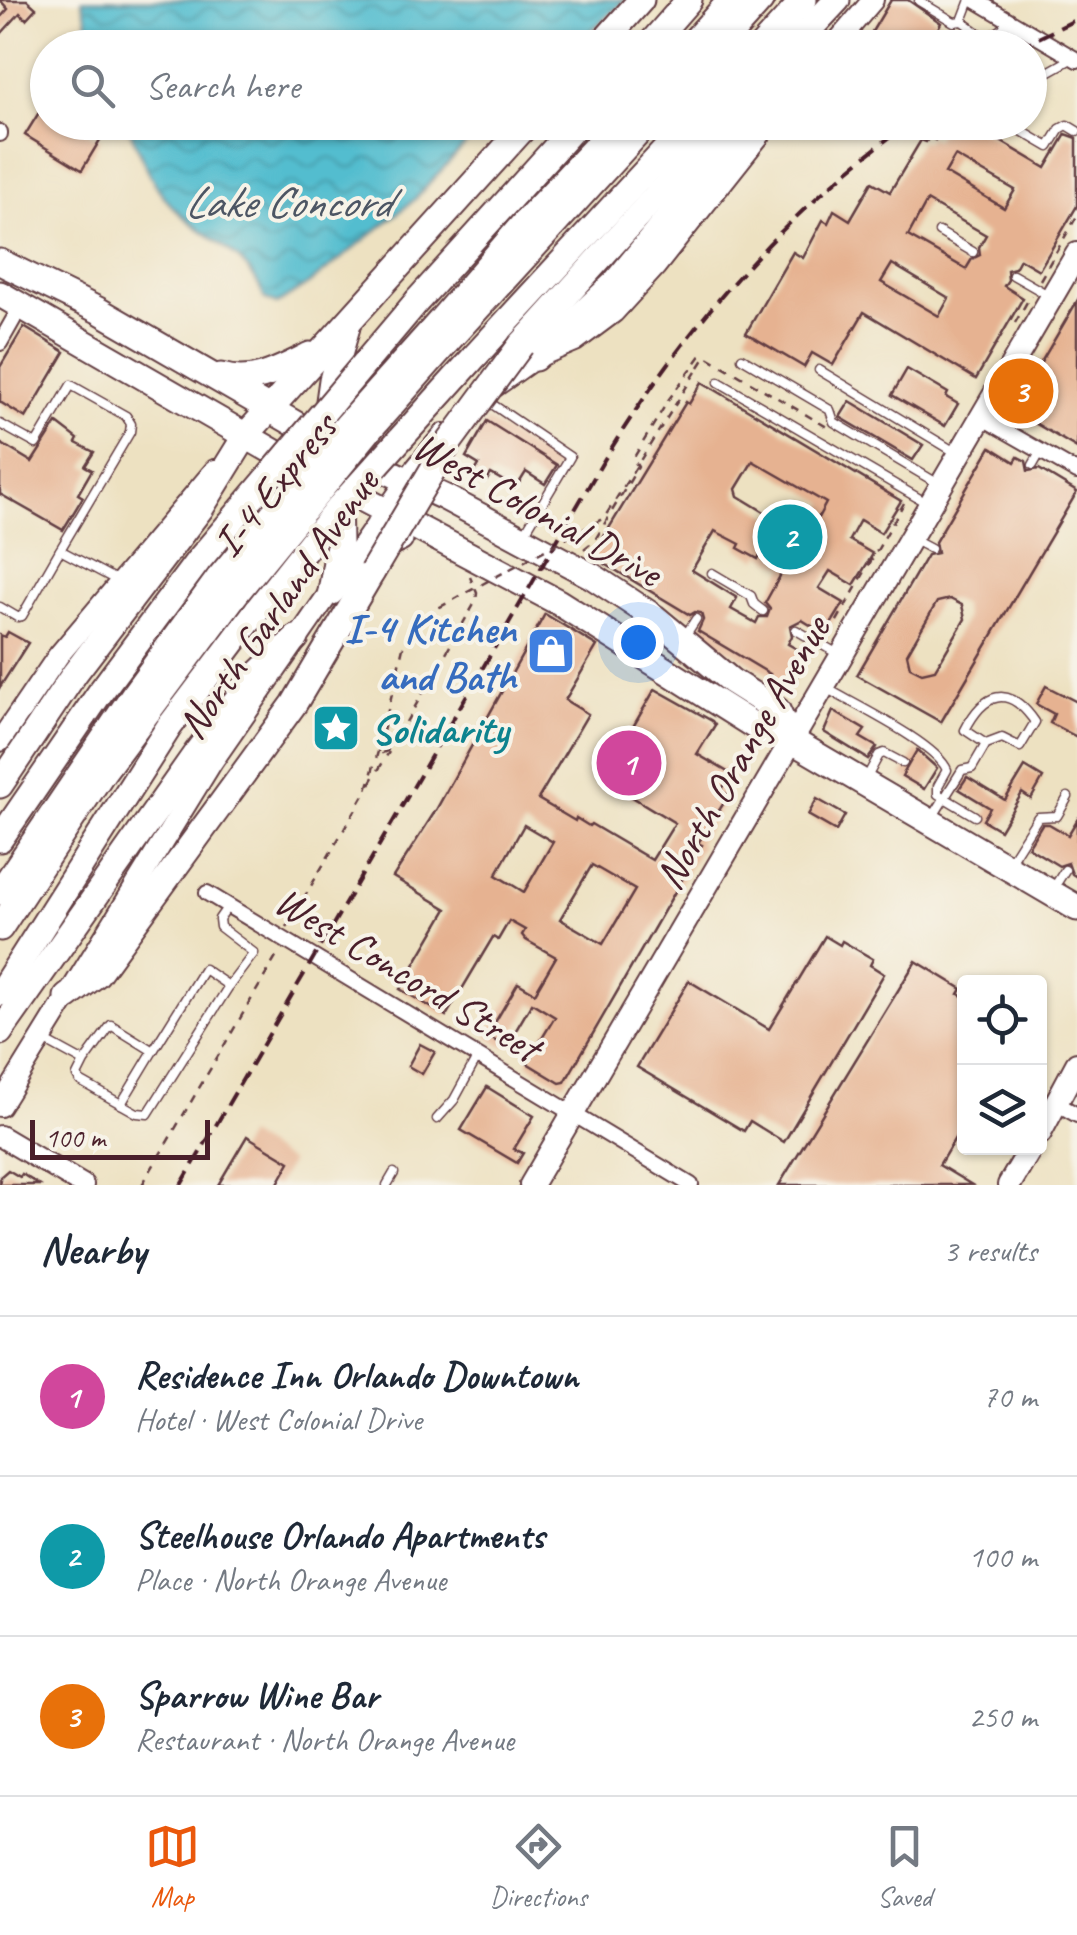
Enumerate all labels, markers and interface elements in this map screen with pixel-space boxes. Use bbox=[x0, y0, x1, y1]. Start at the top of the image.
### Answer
search box bbox=[30, 30, 1047, 140]
icon: search bbox=[65, 58, 120, 113]
text: Search here bbox=[145, 62, 300, 109]
water label: Lake Concord bbox=[184, 174, 403, 231]
pin: 3 bbox=[988, 354, 1054, 428]
street label: I-4 Express bbox=[201, 399, 352, 568]
street label: West Colonial Drive bbox=[404, 419, 673, 601]
street label: North Garland Avenue bbox=[165, 457, 392, 749]
pin: 2 bbox=[758, 500, 822, 574]
place label: I-4 Kitchen and Bath bbox=[344, 602, 518, 703]
street label: North Orange Avenue bbox=[643, 605, 843, 899]
your location bbox=[613, 617, 664, 668]
shop icon: I-4 Kitchen and Bath bbox=[525, 625, 577, 677]
place icon: Solidarity bbox=[310, 702, 362, 754]
place label: Solidarity bbox=[371, 703, 512, 756]
pin: 1 bbox=[596, 726, 662, 800]
street label: West Concord Street bbox=[265, 874, 554, 1077]
map controls bbox=[957, 975, 1047, 1155]
button: locate bbox=[957, 975, 1047, 1065]
button: layers bbox=[957, 1065, 1047, 1155]
scale bar bbox=[30, 1115, 210, 1160]
text: 100 m bbox=[45, 1120, 105, 1155]
text: Nearby bbox=[40, 1224, 146, 1277]
text: 3 results bbox=[943, 1230, 1037, 1271]
text: Residence Inn Orlando Downtown bbox=[135, 1352, 578, 1399]
text: 1 bbox=[65, 1376, 80, 1417]
text: 70 m bbox=[983, 1376, 1037, 1417]
text: Hotel · West Colonial Drive bbox=[135, 1399, 422, 1440]
text: Steelhouse Orlando Apartments bbox=[135, 1512, 544, 1559]
text: 2 bbox=[65, 1536, 80, 1577]
text: 100 m bbox=[968, 1536, 1037, 1577]
text: Place · North Orange Avenue bbox=[135, 1559, 446, 1600]
text: Sparrow Wine Bar bbox=[135, 1672, 378, 1719]
text: 3 bbox=[65, 1696, 80, 1737]
text: 250 m bbox=[968, 1696, 1037, 1737]
text: Restaurant · North Orange Avenue bbox=[135, 1719, 514, 1760]
tab: Map bbox=[145, 1819, 200, 1914]
tab: Directions bbox=[490, 1819, 587, 1914]
tab: Saved bbox=[877, 1819, 932, 1914]

